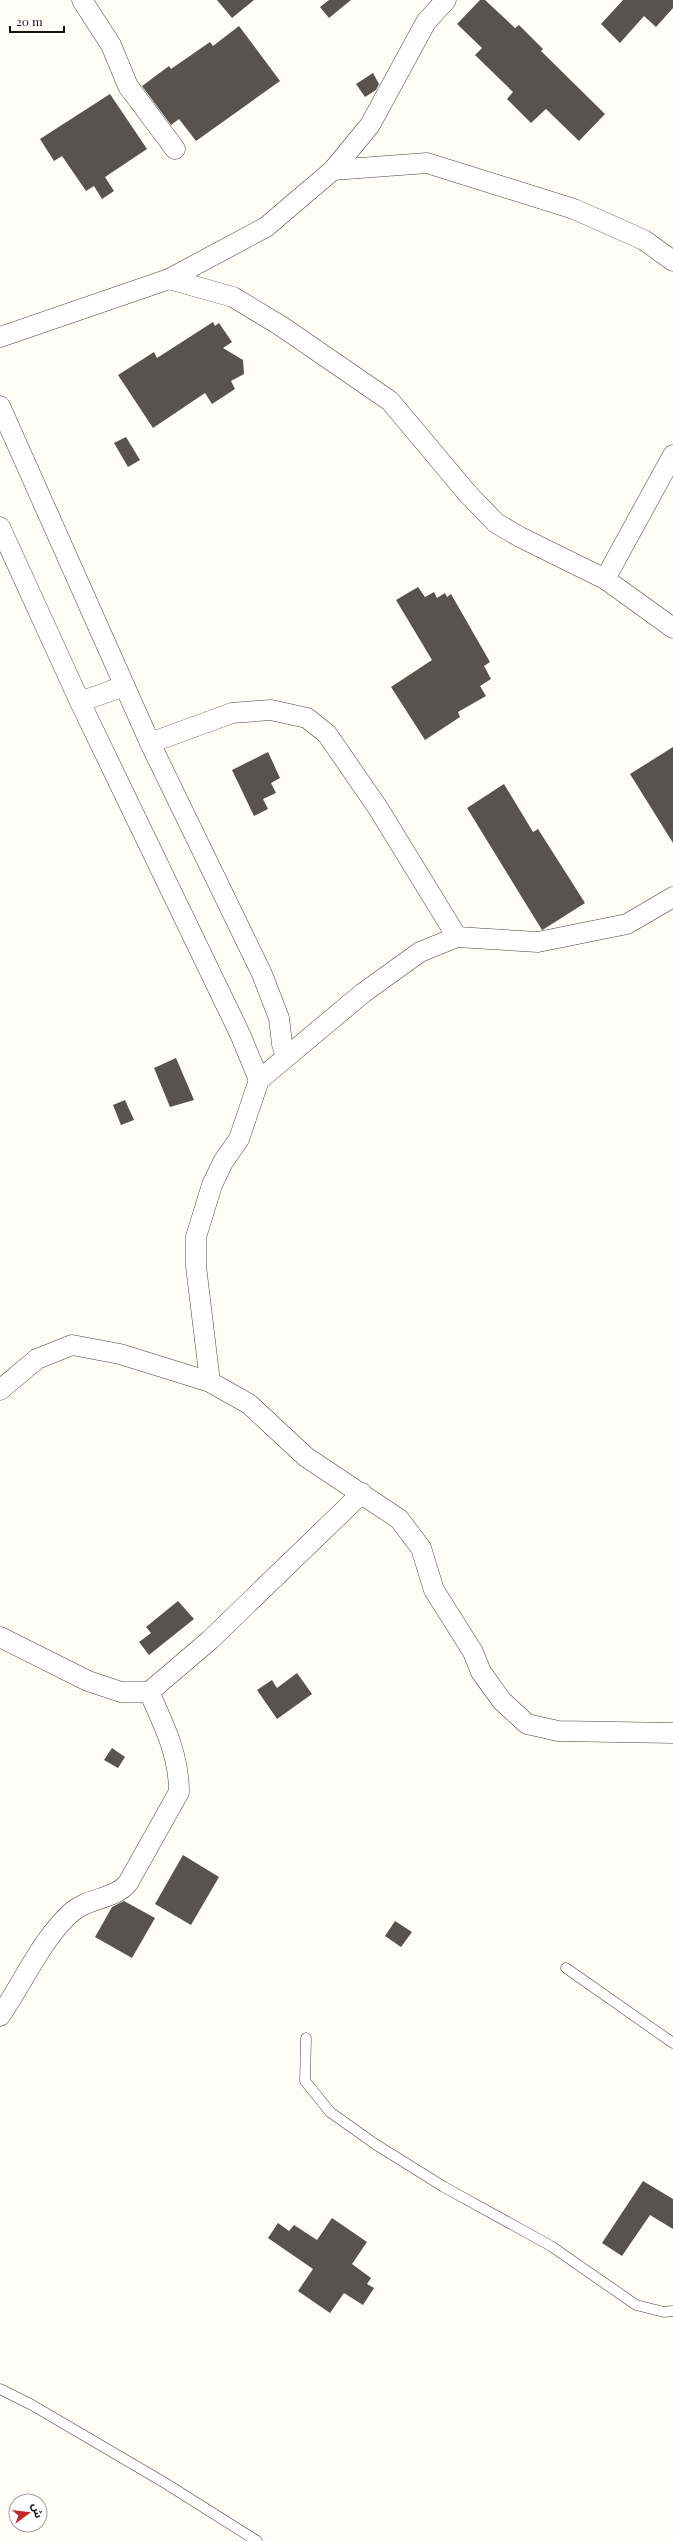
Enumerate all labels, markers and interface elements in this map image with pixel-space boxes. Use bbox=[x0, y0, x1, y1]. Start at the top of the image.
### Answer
scale bar bbox=[10, 8, 64, 34]
text: 20 m bbox=[16, 13, 43, 29]
north arrow bbox=[8, 2493, 48, 2533]
text: ش bbox=[29, 2501, 47, 2520]

